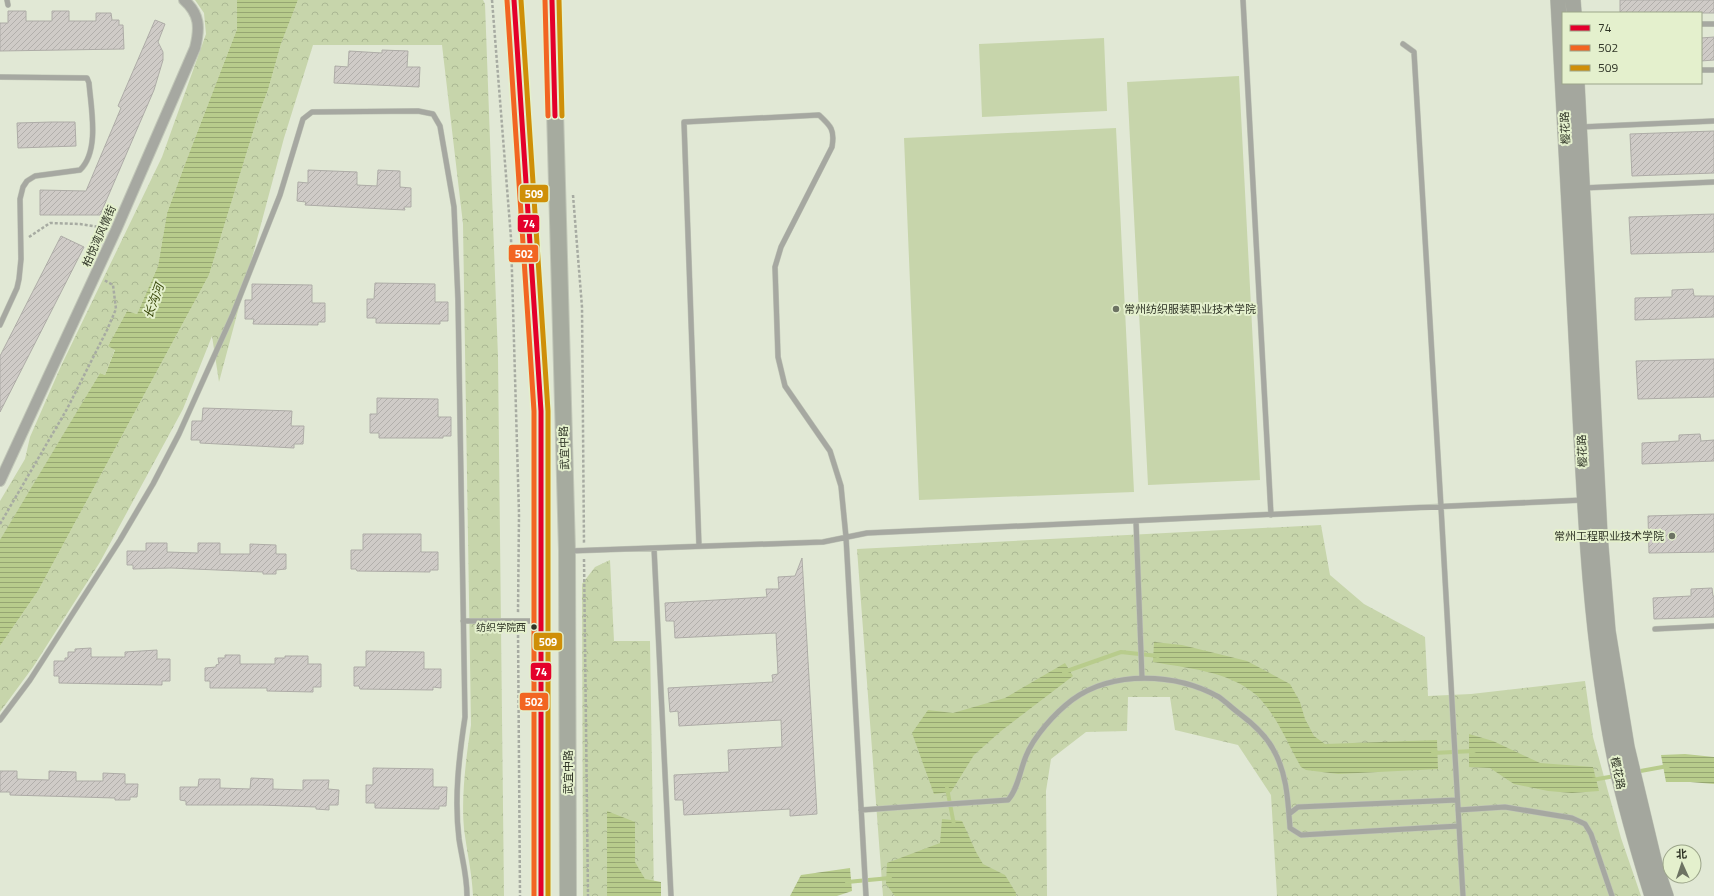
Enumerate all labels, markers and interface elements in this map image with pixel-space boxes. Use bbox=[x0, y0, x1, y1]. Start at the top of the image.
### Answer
legend bbox=[1562, 12, 1702, 84]
text: 74 bbox=[1598, 18, 1612, 37]
text: 502 bbox=[1598, 38, 1618, 57]
text: 509 bbox=[1598, 58, 1618, 77]
street label: 樱花路 bbox=[1556, 111, 1574, 145]
line badge: 509 bbox=[519, 184, 549, 203]
text: 509 bbox=[525, 186, 543, 202]
street label: 柏悦湾风情街 bbox=[78, 203, 120, 269]
line badge: 74 bbox=[517, 214, 540, 233]
text: 74 bbox=[523, 216, 535, 232]
line badge: 502 bbox=[508, 244, 539, 263]
text: 502 bbox=[515, 246, 533, 262]
water label: 长沟河 bbox=[138, 279, 169, 321]
place label: 常州纺织服装职业技术学院 bbox=[1124, 301, 1256, 317]
marker: 常州纺织服装职业技术学院 bbox=[1111, 304, 1121, 314]
street label: 武宜中路 bbox=[555, 426, 573, 470]
street label: 樱花路 bbox=[1573, 434, 1591, 468]
place label: 常州工程职业技术学院 bbox=[1554, 528, 1664, 544]
marker: 常州工程职业技术学院 bbox=[1667, 531, 1677, 541]
place label: 纺织学院西 bbox=[476, 620, 526, 635]
marker: 纺织学院西 bbox=[529, 622, 539, 632]
line badge: 509 bbox=[533, 632, 563, 651]
text: 509 bbox=[539, 634, 557, 650]
line badge: 74 bbox=[530, 662, 552, 681]
text: 74 bbox=[535, 664, 547, 680]
line badge: 502 bbox=[519, 692, 549, 711]
text: 502 bbox=[525, 694, 543, 710]
street label: 武宜中路 bbox=[560, 750, 576, 794]
street label: 樱花路 bbox=[1607, 755, 1629, 791]
north arrow bbox=[1662, 844, 1702, 884]
text: 北 bbox=[1676, 846, 1687, 862]

